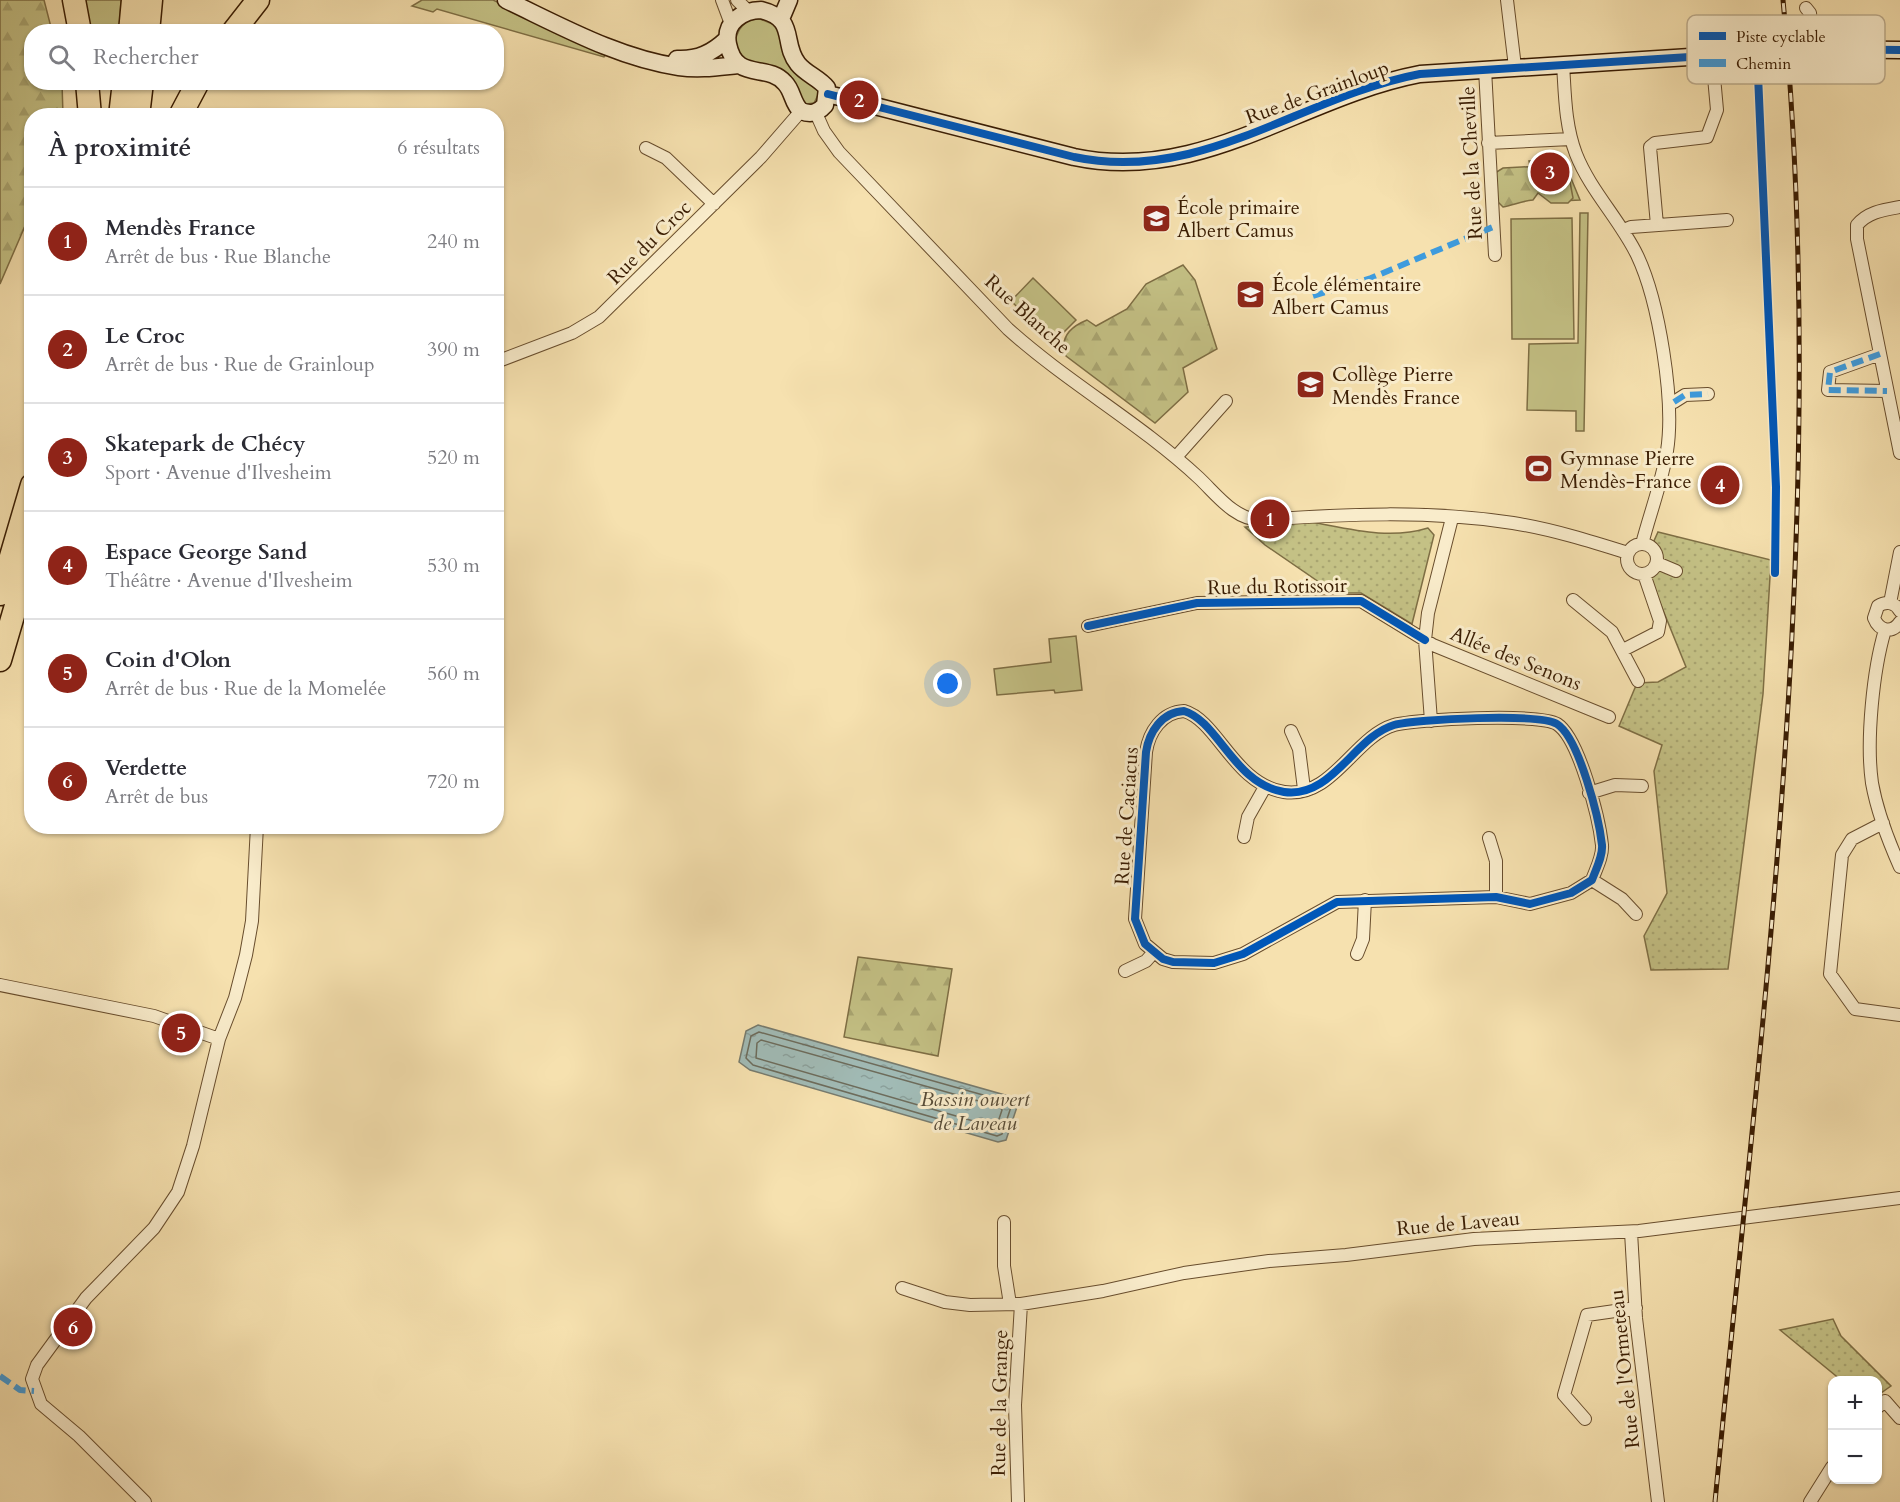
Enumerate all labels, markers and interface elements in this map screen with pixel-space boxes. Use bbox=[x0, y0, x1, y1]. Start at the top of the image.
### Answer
legend bbox=[1687, 15, 1885, 84]
search box bbox=[24, 24, 504, 90]
text: Piste cyclable bbox=[1736, 26, 1826, 48]
icon: search bbox=[45, 41, 78, 74]
text: Rechercher bbox=[93, 42, 198, 72]
text: Chemin bbox=[1736, 53, 1791, 75]
street label: Rue de Grainloup bbox=[1242, 54, 1393, 131]
pin: 2 bbox=[840, 78, 878, 122]
street label: Rue de la Cheville bbox=[1454, 85, 1489, 240]
text: À proximité bbox=[48, 130, 191, 165]
text: 6 résultats bbox=[397, 134, 480, 161]
pin: 3 bbox=[1530, 150, 1570, 195]
street label: Rue du Croc bbox=[601, 194, 697, 290]
place label: École primaire Albert Camus bbox=[1177, 194, 1300, 244]
school or university icon: École primaire Albert Camus bbox=[1140, 202, 1172, 234]
text: Mendès France bbox=[105, 213, 256, 243]
text: 1 bbox=[62, 228, 73, 255]
text: 240 m bbox=[427, 228, 480, 255]
text: Arrêt de bus · Rue Blanche bbox=[105, 243, 331, 270]
street label: Rue Blanche bbox=[979, 268, 1077, 360]
place label: École élémentaire Albert Camus bbox=[1272, 271, 1421, 321]
school or university icon: École élémentaire Albert Camus bbox=[1235, 279, 1267, 311]
text: Le Croc bbox=[105, 321, 185, 351]
text: 2 bbox=[62, 336, 73, 363]
text: 390 m bbox=[427, 336, 480, 363]
text: Arrêt de bus · Rue de Grainloup bbox=[105, 351, 375, 378]
place label: Collège Pierre Mendès France bbox=[1332, 361, 1460, 411]
school or university icon: Collège Pierre Mendès France bbox=[1295, 369, 1327, 401]
text: Skatepark de Chécy bbox=[105, 429, 305, 459]
text: 3 bbox=[62, 444, 73, 471]
text: 520 m bbox=[427, 444, 480, 471]
place label: Gymnase Pierre Mendès-France bbox=[1560, 445, 1695, 495]
sports icon: Gymnase Pierre Mendès-France bbox=[1523, 453, 1555, 485]
text: Sport · Avenue d'Ilvesheim bbox=[105, 459, 332, 486]
pin: 4 bbox=[1700, 462, 1740, 508]
pin: 1 bbox=[1250, 496, 1290, 542]
text: Espace George Sand bbox=[105, 537, 307, 567]
text: 4 bbox=[62, 552, 73, 579]
text: 530 m bbox=[427, 552, 480, 579]
text: Théâtre · Avenue d'Ilvesheim bbox=[105, 567, 353, 594]
street label: Rue du Rotissoir bbox=[1207, 572, 1348, 601]
street label: Allée des Senons bbox=[1446, 620, 1585, 697]
text: Coin d'Olon bbox=[105, 645, 231, 675]
text: 5 bbox=[62, 660, 73, 687]
text: 560 m bbox=[427, 660, 480, 687]
your location bbox=[933, 669, 962, 698]
text: Arrêt de bus · Rue de la Momelée bbox=[105, 675, 386, 702]
street label: Rue de Caciacus bbox=[1108, 746, 1145, 886]
text: Verdette bbox=[105, 753, 187, 783]
text: 6 bbox=[62, 768, 73, 795]
text: 720 m bbox=[427, 768, 480, 795]
text: Arrêt de bus bbox=[105, 783, 208, 810]
pin: 5 bbox=[162, 1010, 201, 1056]
water label: Bassin ouvert de Laveau bbox=[920, 1085, 1031, 1138]
street label: Rue de Laveau bbox=[1395, 1205, 1521, 1242]
street label: Rue de l'Ormeteau bbox=[1603, 1288, 1646, 1450]
pin: 6 bbox=[54, 1304, 92, 1350]
street label: Rue de la Grange bbox=[985, 1329, 1014, 1477]
map controls bbox=[1828, 1376, 1882, 1484]
button: + bbox=[1828, 1376, 1882, 1430]
button: − bbox=[1828, 1430, 1882, 1484]

